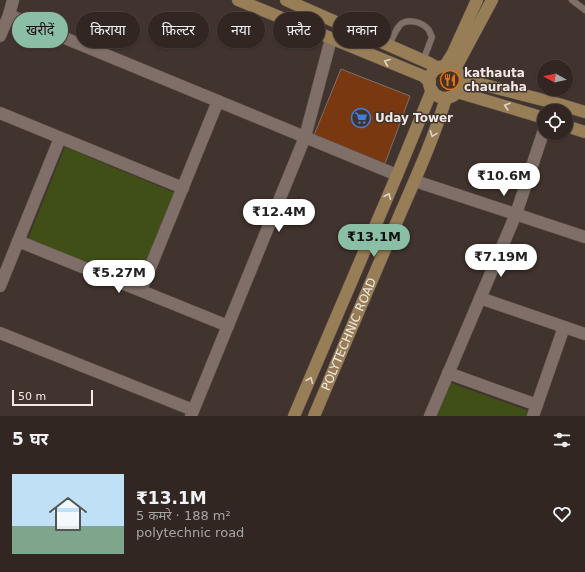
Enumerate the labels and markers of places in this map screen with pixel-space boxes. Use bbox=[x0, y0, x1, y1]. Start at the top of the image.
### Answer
place label: kathauta chauraha bbox=[464, 66, 527, 94]
restaurant icon: kathauta chauraha bbox=[439, 69, 461, 91]
supermarket icon: Uday Tower bbox=[350, 107, 372, 129]
place label: Uday Tower bbox=[375, 111, 453, 125]
pin: ₹10.6M bbox=[471, 163, 537, 197]
pin: ₹12.4M bbox=[246, 199, 312, 233]
pin: ₹13.1M bbox=[341, 224, 407, 258]
pin: ₹7.19M bbox=[468, 244, 534, 278]
pin: ₹5.27M bbox=[86, 260, 152, 294]

